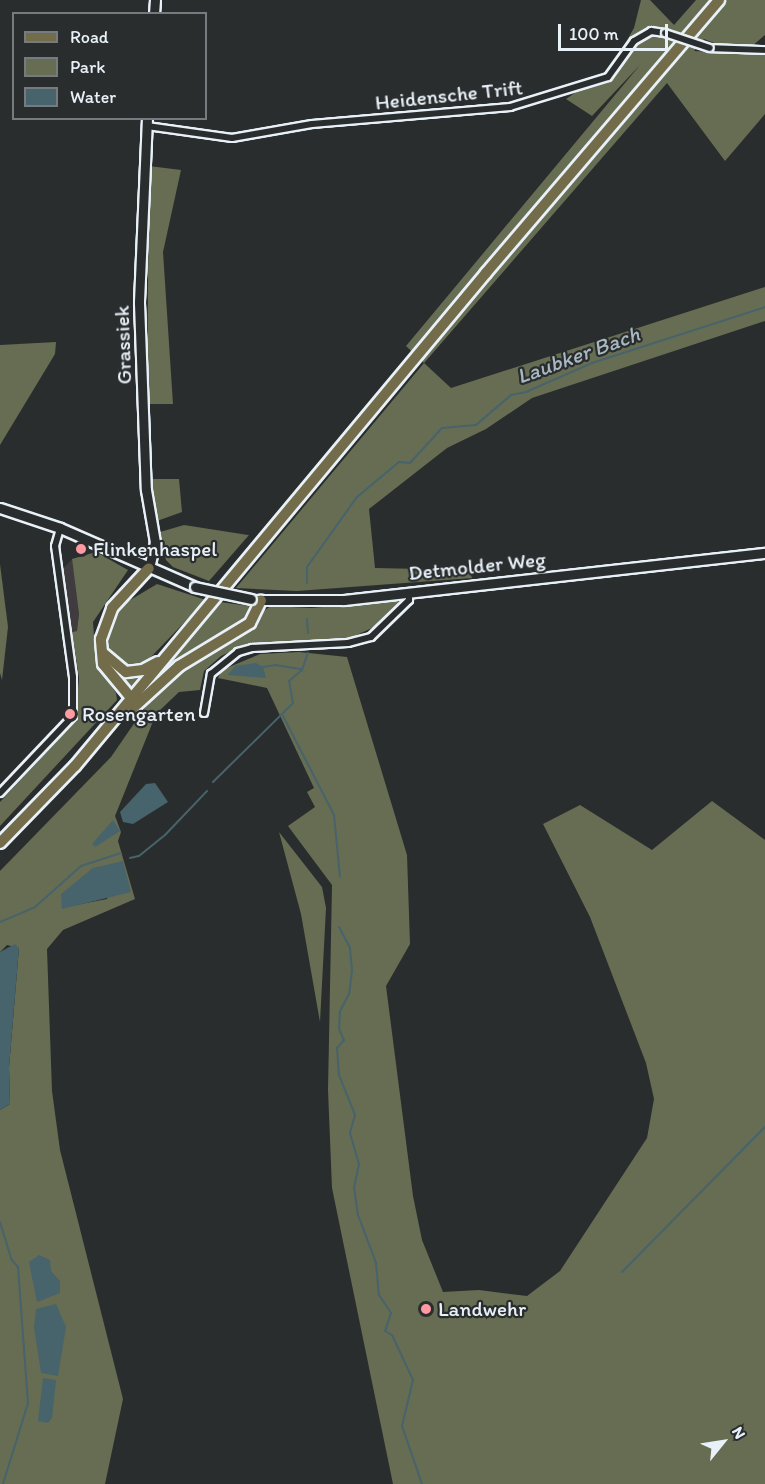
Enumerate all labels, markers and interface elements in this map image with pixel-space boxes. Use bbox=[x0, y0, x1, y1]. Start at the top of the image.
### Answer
legend bbox=[12, 12, 207, 120]
scale bar bbox=[561, 12, 670, 50]
text: 100 m bbox=[569, 23, 619, 45]
text: Road bbox=[70, 26, 109, 48]
text: Park bbox=[70, 56, 105, 78]
street label: Heidensche Trift bbox=[375, 75, 523, 115]
text: Water bbox=[70, 86, 116, 108]
street label: Grassiek bbox=[109, 305, 137, 385]
water label: Laubker Bach bbox=[513, 321, 643, 389]
place label: Flinkenhaspel bbox=[93, 536, 217, 562]
marker: Flinkenhaspel bbox=[74, 542, 88, 556]
street label: Detmolder Weg bbox=[407, 546, 547, 586]
place label: Rosengarten bbox=[82, 701, 196, 727]
marker: Rosengarten bbox=[63, 707, 77, 721]
place label: Landwehr bbox=[438, 1296, 526, 1322]
marker: Landwehr bbox=[419, 1302, 433, 1316]
north arrow bbox=[693, 1412, 753, 1472]
text: N bbox=[728, 1423, 750, 1442]

